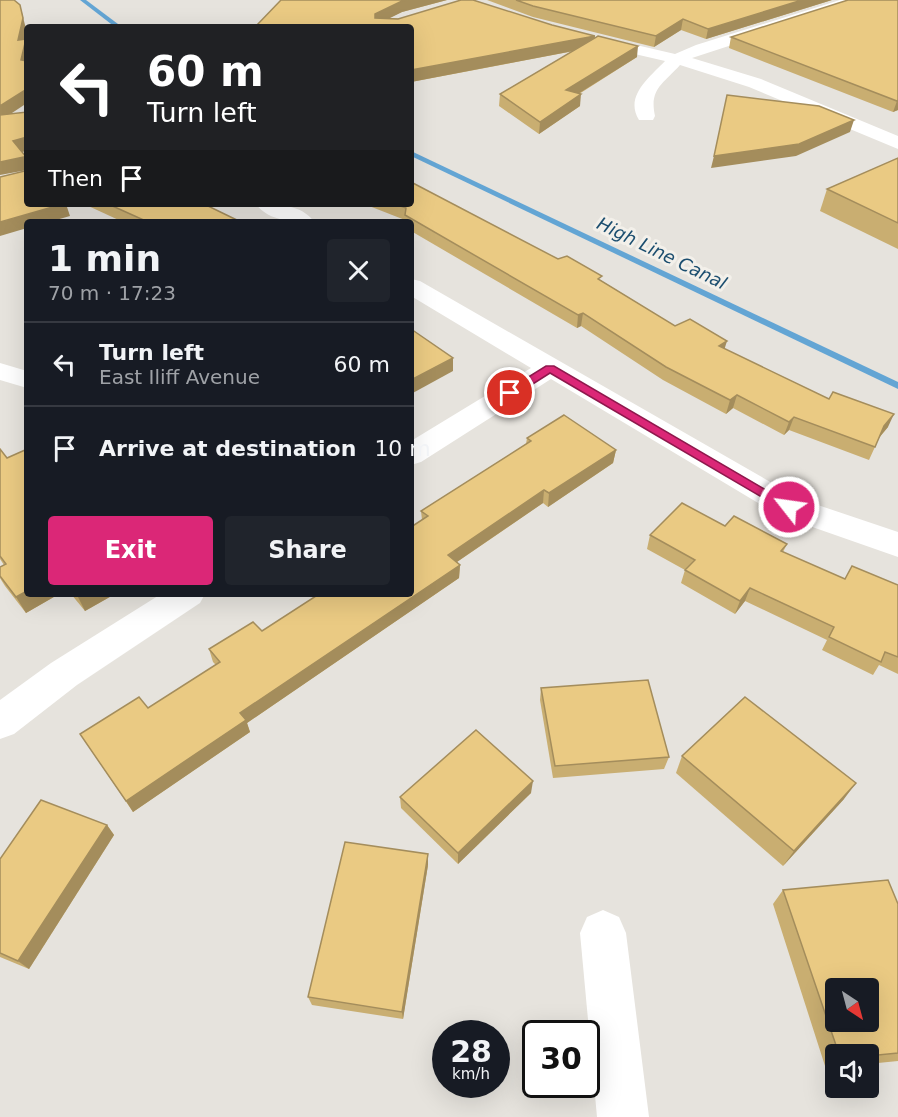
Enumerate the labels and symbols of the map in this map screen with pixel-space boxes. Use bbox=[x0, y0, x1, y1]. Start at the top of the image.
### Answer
water label: High Line Canal bbox=[594, 213, 730, 293]
pin bbox=[484, 367, 535, 418]
position arrow bbox=[757, 475, 821, 539]
north arrow bbox=[825, 978, 879, 1032]
speed limit sign: 30 bbox=[522, 1020, 600, 1098]

